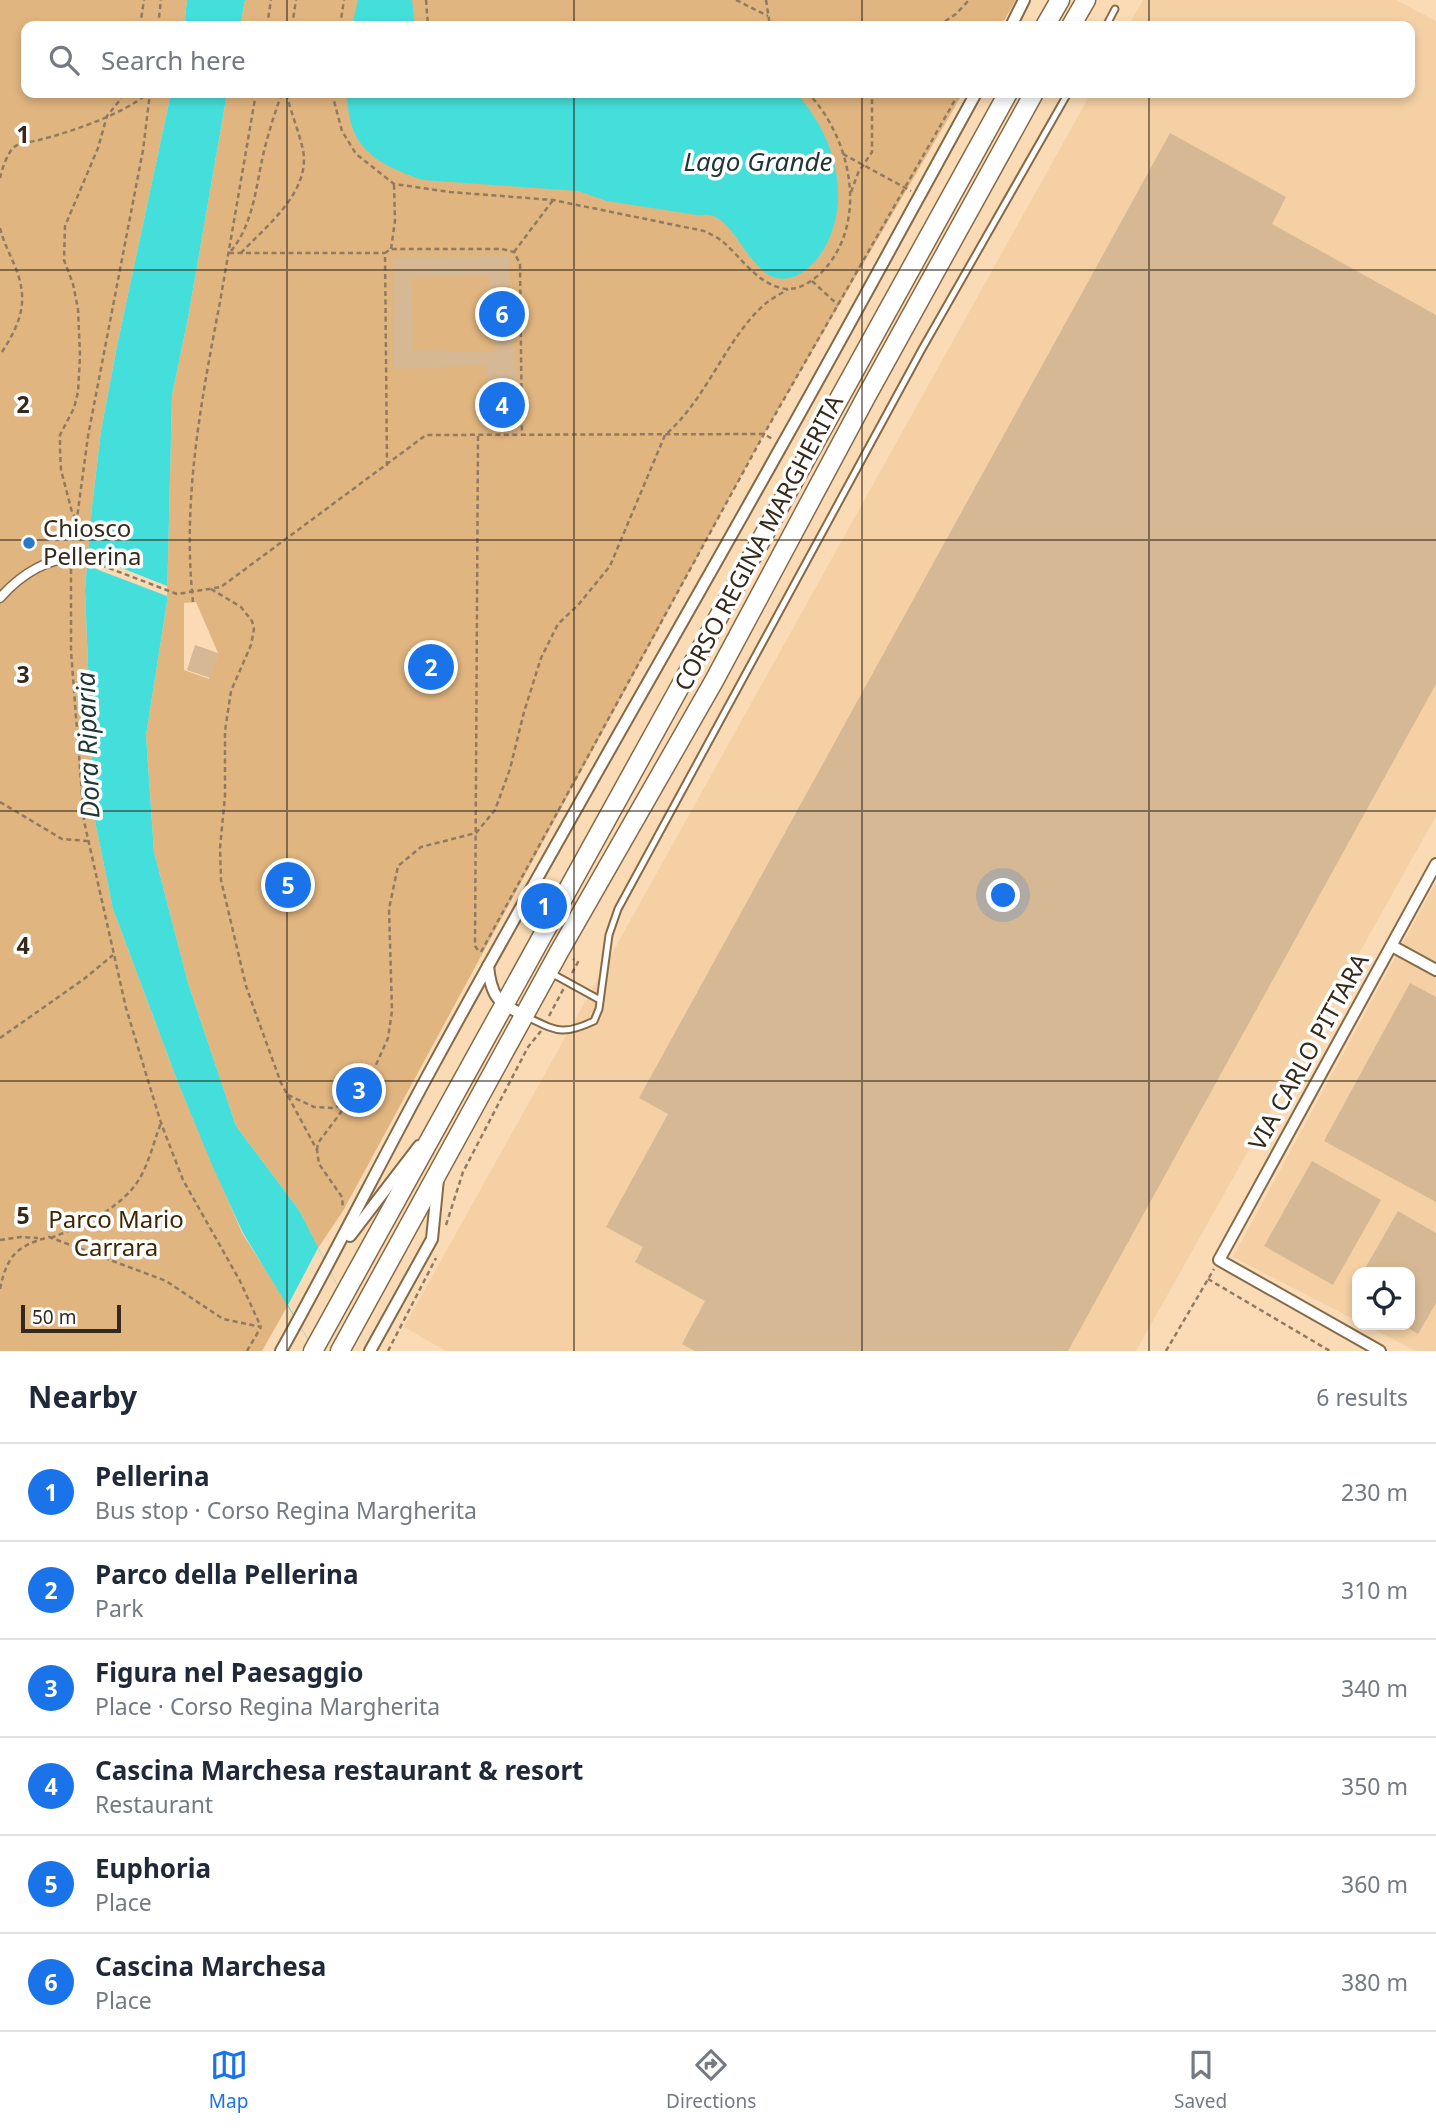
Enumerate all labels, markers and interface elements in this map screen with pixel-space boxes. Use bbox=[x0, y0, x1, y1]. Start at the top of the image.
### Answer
search box bbox=[21, 21, 1415, 98]
icon: search bbox=[45, 41, 83, 79]
text: Search here bbox=[101, 42, 246, 78]
text: 1 bbox=[16, 118, 30, 150]
water label: Lago Grande bbox=[684, 143, 832, 179]
pin: 6 bbox=[479, 288, 525, 340]
pin: 4 bbox=[479, 379, 525, 431]
text: 2 bbox=[16, 388, 30, 420]
street label: CORSO REGINA MARGHERITA bbox=[665, 388, 850, 696]
place label: Chiosco Pellerina bbox=[43, 511, 141, 572]
marker: Chiosco Pellerina bbox=[21, 535, 37, 551]
pin: 2 bbox=[408, 641, 454, 693]
text: 3 bbox=[16, 658, 30, 690]
water label: Dora Riparia bbox=[66, 671, 108, 819]
pin: 5 bbox=[265, 859, 311, 911]
your location bbox=[986, 878, 1020, 912]
pin: 1 bbox=[521, 880, 567, 932]
text: 4 bbox=[16, 929, 30, 961]
street label: VIA CARLO PITTARA bbox=[1240, 946, 1376, 1156]
pin: 3 bbox=[336, 1064, 382, 1116]
text: 5 bbox=[16, 1199, 30, 1231]
park label: Parco Mario Carrara bbox=[48, 1202, 184, 1263]
map controls bbox=[1352, 1267, 1415, 1330]
button: locate bbox=[1352, 1267, 1415, 1330]
scale bar bbox=[21, 1302, 121, 1334]
text: 50 m bbox=[32, 1304, 76, 1330]
text: Nearby bbox=[28, 1376, 137, 1417]
text: 6 results bbox=[1316, 1381, 1408, 1413]
text: Pellerina bbox=[95, 1458, 210, 1494]
text: 1 bbox=[44, 1476, 58, 1508]
text: 230 m bbox=[1341, 1476, 1408, 1508]
text: Bus stop · Corso Regina Margherita bbox=[95, 1494, 477, 1526]
text: Parco della Pellerina bbox=[95, 1556, 359, 1592]
text: 2 bbox=[44, 1574, 58, 1606]
text: 310 m bbox=[1341, 1574, 1408, 1606]
text: Park bbox=[95, 1592, 144, 1624]
text: Figura nel Paesaggio bbox=[95, 1654, 364, 1690]
text: 3 bbox=[44, 1672, 58, 1704]
text: 340 m bbox=[1341, 1672, 1408, 1704]
text: Place · Corso Regina Margherita bbox=[95, 1690, 440, 1722]
text: Cascina Marchesa restaurant & resort bbox=[95, 1752, 583, 1788]
text: 4 bbox=[44, 1770, 58, 1802]
text: 350 m bbox=[1341, 1770, 1408, 1802]
text: Restaurant bbox=[95, 1788, 213, 1820]
text: Euphoria bbox=[95, 1850, 211, 1886]
text: 5 bbox=[44, 1868, 58, 1900]
text: 360 m bbox=[1341, 1868, 1408, 1900]
text: Place bbox=[95, 1886, 152, 1918]
text: Cascina Marchesa bbox=[95, 1948, 326, 1984]
text: 6 bbox=[44, 1966, 58, 1998]
text: 380 m bbox=[1341, 1966, 1408, 1998]
text: Place bbox=[95, 1984, 152, 2016]
tab: Map bbox=[209, 2046, 248, 2114]
tab: Directions bbox=[666, 2046, 756, 2114]
tab: Saved bbox=[1174, 2046, 1227, 2114]

